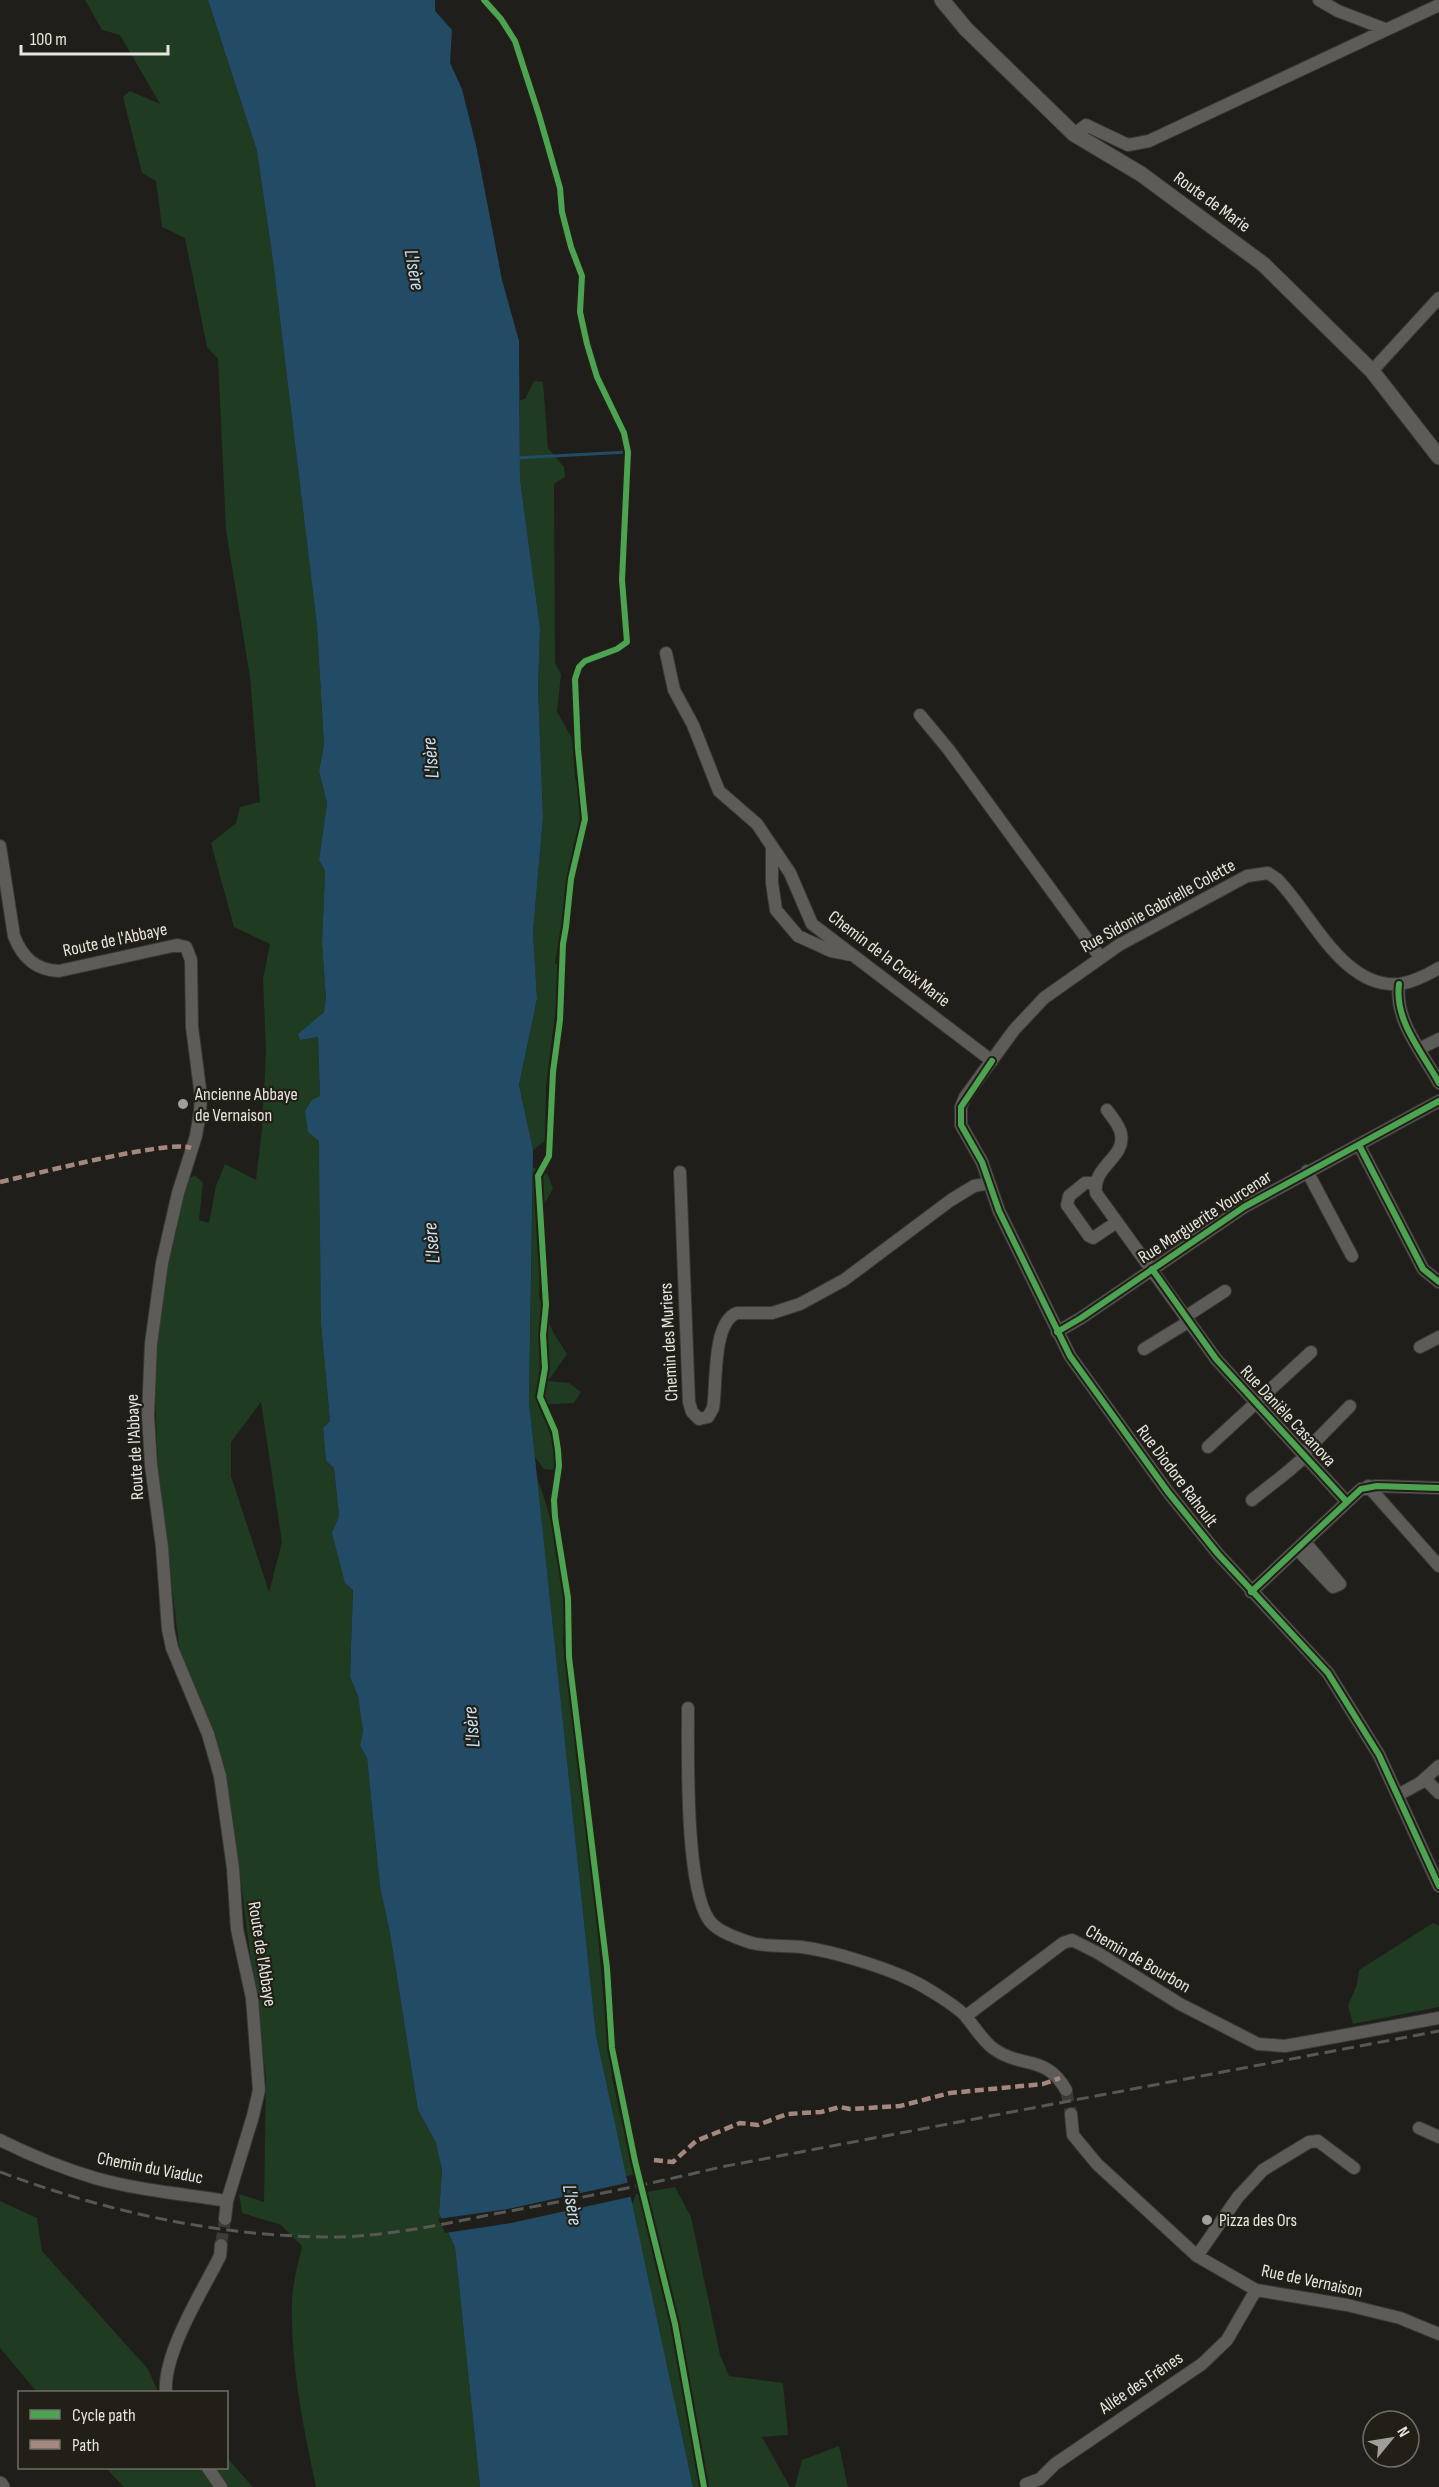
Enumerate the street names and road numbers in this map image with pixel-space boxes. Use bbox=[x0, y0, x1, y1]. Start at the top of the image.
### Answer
street label: Route de Marie bbox=[1170, 167, 1254, 237]
street label: Rue Sidonie Gabrielle Colette bbox=[1077, 855, 1239, 957]
street label: Chemin de la Croix Marie bbox=[824, 906, 954, 1012]
street label: Route de l'Abbaye bbox=[61, 919, 169, 961]
street label: Rue Marguerite Yourcenar bbox=[1134, 1166, 1276, 1268]
street label: Chemin des Muriers bbox=[655, 1282, 683, 1402]
street label: Rue Danièle Casanova bbox=[1236, 1361, 1340, 1471]
street label: Route de l'Abbaye bbox=[122, 1394, 148, 1500]
street label: Rue Diodore Rahoult bbox=[1132, 1421, 1222, 1531]
street label: Route de l'Abbaye bbox=[243, 1900, 281, 2008]
street label: Chemin de Bourbon bbox=[1082, 1921, 1194, 1997]
street label: Chemin du Viaduc bbox=[95, 2147, 205, 2189]
street label: Rue de Vernaison bbox=[1259, 2260, 1365, 2302]
street label: Allée des Frênes bbox=[1094, 2347, 1187, 2419]

